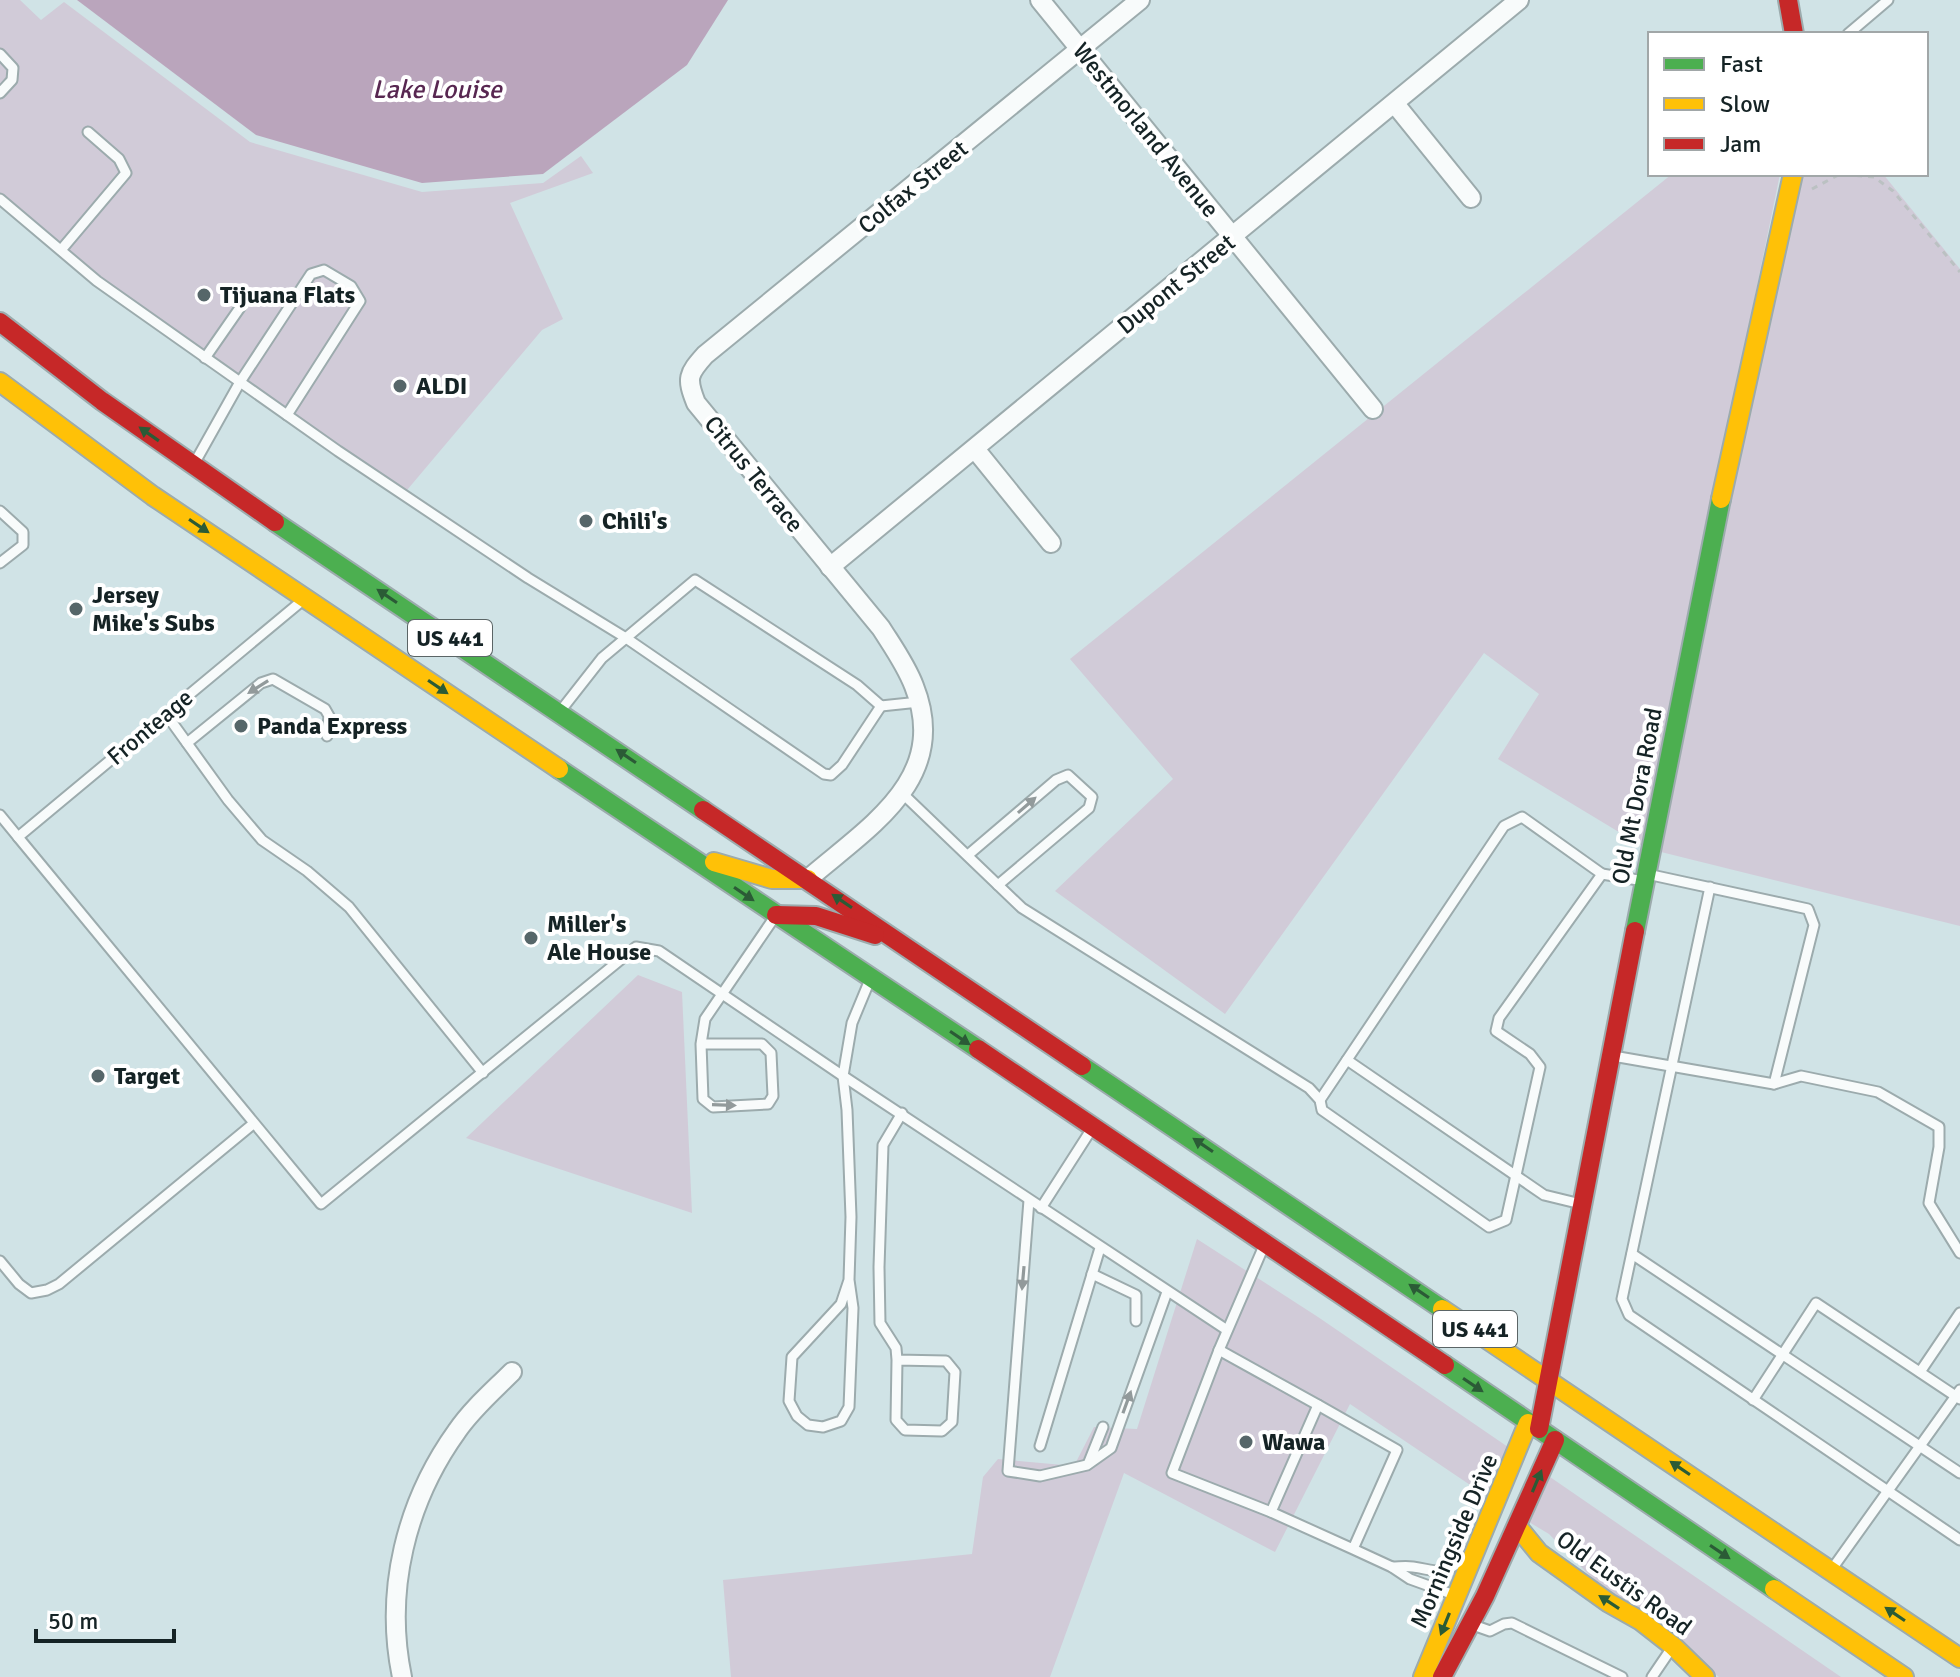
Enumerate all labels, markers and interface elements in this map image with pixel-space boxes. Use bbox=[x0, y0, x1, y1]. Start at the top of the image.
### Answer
legend bbox=[1648, 32, 1928, 176]
street label: Westmorland Avenue bbox=[1066, 37, 1226, 223]
text: Fast bbox=[1720, 49, 1763, 79]
water label: Lake Louise bbox=[372, 74, 504, 106]
text: Slow bbox=[1720, 89, 1770, 119]
text: Jam bbox=[1720, 129, 1761, 159]
street label: Colfax Street bbox=[852, 134, 974, 240]
street label: Dupont Street bbox=[1111, 227, 1241, 341]
place label: Tijuana Flats bbox=[220, 280, 355, 310]
marker: Tijuana Flats bbox=[195, 286, 213, 304]
place label: ALDI bbox=[416, 371, 467, 401]
marker: ALDI bbox=[391, 377, 409, 395]
street label: Citrus Terrace bbox=[698, 410, 810, 538]
one-way arrow bbox=[138, 427, 159, 442]
place label: Chili's bbox=[602, 506, 668, 536]
marker: Chili's bbox=[577, 512, 595, 530]
one-way arrow bbox=[189, 519, 210, 534]
place label: Jersey Mike's Subs bbox=[92, 580, 215, 638]
one-way arrow bbox=[376, 589, 398, 604]
marker: Jersey Mike's Subs bbox=[67, 600, 85, 618]
road number: US 441 bbox=[408, 620, 492, 656]
one-way arrow bbox=[247, 679, 270, 694]
one-way arrow bbox=[428, 680, 449, 695]
street label: Fronteage bbox=[101, 682, 199, 772]
street label: Old Mt Dora Road bbox=[1605, 705, 1669, 887]
place label: Panda Express bbox=[257, 711, 408, 741]
marker: Panda Express bbox=[232, 717, 250, 735]
one-way arrow bbox=[616, 749, 637, 764]
one-way arrow bbox=[1017, 797, 1037, 814]
one-way arrow bbox=[734, 886, 755, 901]
one-way arrow bbox=[831, 895, 853, 909]
place label: Miller's Ale House bbox=[547, 909, 651, 967]
marker: Miller's Ale House bbox=[522, 929, 540, 947]
one-way arrow bbox=[949, 1031, 971, 1045]
place label: Target bbox=[114, 1061, 180, 1091]
marker: Target bbox=[89, 1067, 107, 1085]
one-way arrow bbox=[711, 1099, 737, 1112]
one-way arrow bbox=[1193, 1138, 1214, 1153]
one-way arrow bbox=[1016, 1266, 1029, 1291]
one-way arrow bbox=[1408, 1284, 1429, 1299]
road number: US 441 bbox=[1433, 1311, 1517, 1347]
one-way arrow bbox=[1462, 1377, 1483, 1392]
one-way arrow bbox=[1122, 1390, 1134, 1414]
place label: Wawa bbox=[1262, 1427, 1325, 1457]
marker: Wawa bbox=[1237, 1433, 1255, 1451]
street label: Morningside Drive bbox=[1404, 1449, 1504, 1633]
one-way arrow bbox=[1670, 1461, 1691, 1476]
one-way arrow bbox=[1531, 1469, 1544, 1493]
street label: Old Eustis Road bbox=[1551, 1524, 1697, 1642]
one-way arrow bbox=[1709, 1544, 1730, 1559]
scale bar bbox=[36, 1593, 174, 1643]
one-way arrow bbox=[1598, 1596, 1620, 1610]
text: 50 m bbox=[48, 1606, 98, 1636]
one-way arrow bbox=[1885, 1607, 1906, 1622]
one-way arrow bbox=[1438, 1612, 1451, 1636]

